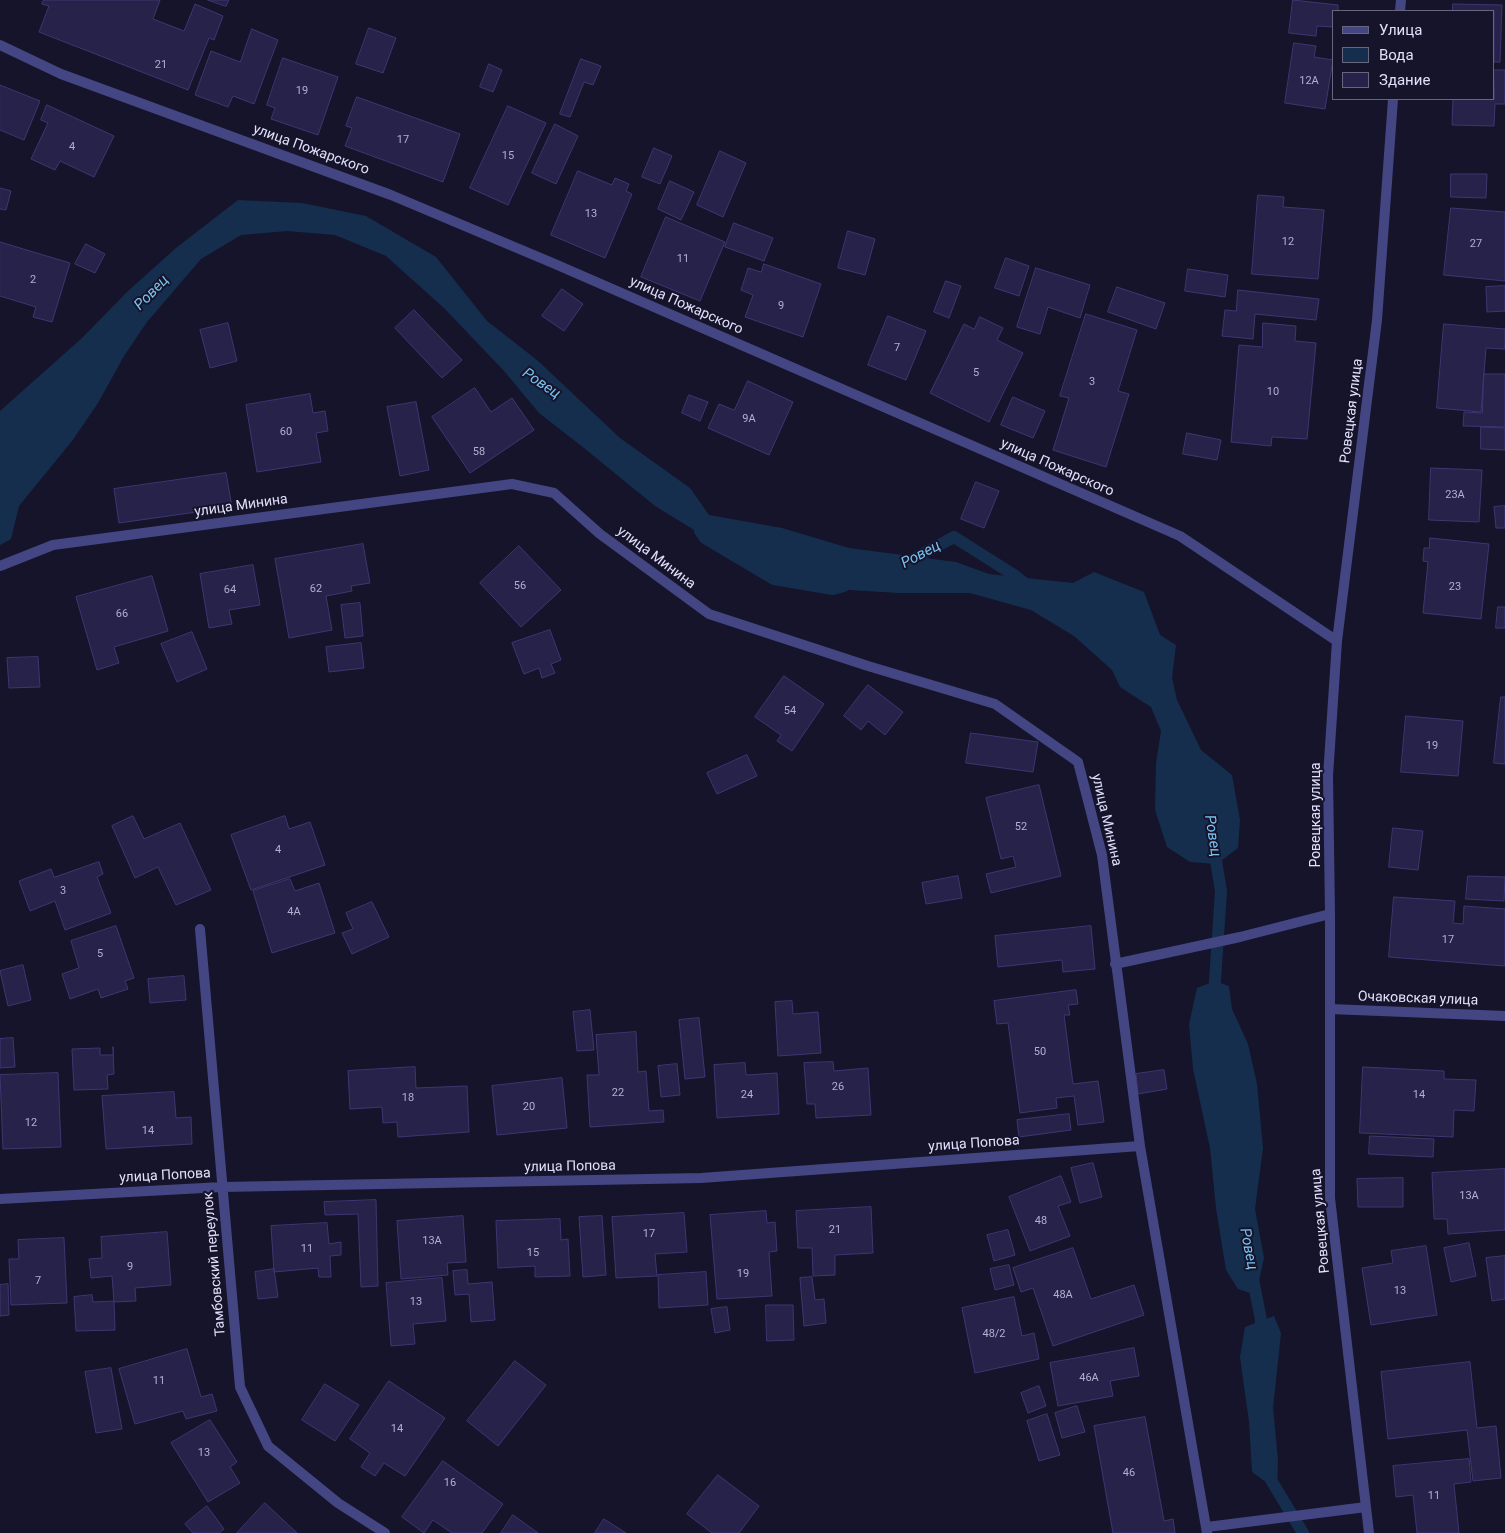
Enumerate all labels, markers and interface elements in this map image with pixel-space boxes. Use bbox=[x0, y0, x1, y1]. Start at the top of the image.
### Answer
legend bbox=[1332, 10, 1495, 100]
text: Улица bbox=[1379, 21, 1422, 39]
text: Вода bbox=[1379, 46, 1414, 64]
house number: 21 bbox=[155, 58, 167, 72]
text: Здание bbox=[1379, 71, 1430, 89]
house number: 12А bbox=[1299, 74, 1319, 88]
house number: 19 bbox=[296, 84, 308, 98]
street label: улица Пожарского bbox=[251, 121, 371, 179]
house number: 17 bbox=[397, 133, 409, 147]
house number: 4 bbox=[69, 140, 75, 154]
house number: 15 bbox=[502, 149, 514, 163]
house number: 13 bbox=[585, 207, 597, 221]
house number: 12 bbox=[1282, 235, 1294, 249]
house number: 27 bbox=[1470, 237, 1482, 251]
house number: 11 bbox=[677, 252, 689, 266]
water label: Ровец bbox=[131, 272, 173, 314]
house number: 2 bbox=[30, 273, 36, 287]
street label: улица Пожарского bbox=[627, 273, 745, 339]
house number: 9 bbox=[778, 299, 784, 313]
house number: 7 bbox=[894, 341, 900, 355]
street label: Ровецкая улица bbox=[1337, 358, 1367, 464]
water label: Ровец bbox=[519, 365, 563, 403]
house number: 5 bbox=[973, 366, 979, 380]
house number: 3 bbox=[1089, 375, 1095, 389]
house number: 10 bbox=[1267, 385, 1279, 399]
house number: 9А bbox=[742, 412, 756, 426]
house number: 60 bbox=[280, 425, 292, 439]
street label: улица Пожарского bbox=[998, 435, 1116, 501]
house number: 58 bbox=[473, 445, 485, 459]
house number: 23А bbox=[1445, 488, 1465, 502]
street label: улица Минина bbox=[193, 491, 289, 521]
street label: улица Минина bbox=[613, 523, 699, 593]
water label: Ровец bbox=[898, 537, 944, 573]
house number: 56 bbox=[514, 579, 526, 593]
house number: 23 bbox=[1449, 580, 1461, 594]
house number: 62 bbox=[310, 582, 322, 596]
house number: 64 bbox=[224, 583, 236, 597]
house number: 66 bbox=[116, 607, 128, 621]
house number: 54 bbox=[784, 704, 796, 718]
house number: 19 bbox=[1426, 739, 1438, 753]
street label: Ровецкая улица bbox=[1308, 762, 1324, 868]
street label: улица Минина bbox=[1087, 772, 1125, 868]
water label: Ровец bbox=[1200, 814, 1224, 858]
house number: 52 bbox=[1015, 820, 1027, 834]
house number: 4 bbox=[275, 843, 281, 857]
house number: 3 bbox=[60, 884, 66, 898]
house number: 4А bbox=[287, 905, 301, 919]
house number: 17 bbox=[1442, 933, 1454, 947]
house number: 5 bbox=[97, 947, 103, 961]
street label: Очаковская улица bbox=[1358, 989, 1478, 1009]
house number: 50 bbox=[1034, 1045, 1046, 1059]
house number: 26 bbox=[832, 1080, 844, 1094]
house number: 22 bbox=[612, 1086, 624, 1100]
house number: 24 bbox=[741, 1088, 753, 1102]
house number: 14 bbox=[1413, 1088, 1425, 1102]
house number: 18 bbox=[402, 1091, 414, 1105]
house number: 20 bbox=[523, 1100, 535, 1114]
house number: 12 bbox=[25, 1116, 37, 1130]
house number: 14 bbox=[142, 1124, 154, 1138]
street label: улица Попова bbox=[928, 1132, 1020, 1156]
street label: улица Попова bbox=[524, 1158, 616, 1176]
street label: улица Попова bbox=[119, 1165, 211, 1187]
street label: Ровецкая улица bbox=[1308, 1168, 1334, 1274]
house number: 13А bbox=[1459, 1189, 1479, 1203]
street label: Тамбовский переулок bbox=[200, 1191, 230, 1337]
house number: 48 bbox=[1035, 1214, 1047, 1228]
house number: 21 bbox=[829, 1223, 841, 1237]
house number: 17 bbox=[643, 1227, 655, 1241]
water label: Ровец bbox=[1235, 1227, 1261, 1271]
house number: 13А bbox=[422, 1234, 442, 1248]
house number: 11 bbox=[301, 1242, 313, 1256]
house number: 15 bbox=[527, 1246, 539, 1260]
house number: 9 bbox=[127, 1260, 133, 1274]
house number: 19 bbox=[737, 1267, 749, 1281]
house number: 7 bbox=[35, 1274, 41, 1288]
house number: 13 bbox=[1394, 1284, 1406, 1298]
house number: 48А bbox=[1053, 1288, 1073, 1302]
house number: 13 bbox=[410, 1295, 422, 1309]
house number: 48/2 bbox=[982, 1327, 1006, 1341]
house number: 46А bbox=[1079, 1371, 1099, 1385]
house number: 11 bbox=[153, 1374, 165, 1388]
house number: 14 bbox=[391, 1422, 403, 1436]
house number: 13 bbox=[198, 1446, 210, 1460]
house number: 46 bbox=[1123, 1466, 1135, 1480]
house number: 16 bbox=[444, 1476, 456, 1490]
house number: 11 bbox=[1428, 1489, 1440, 1503]

